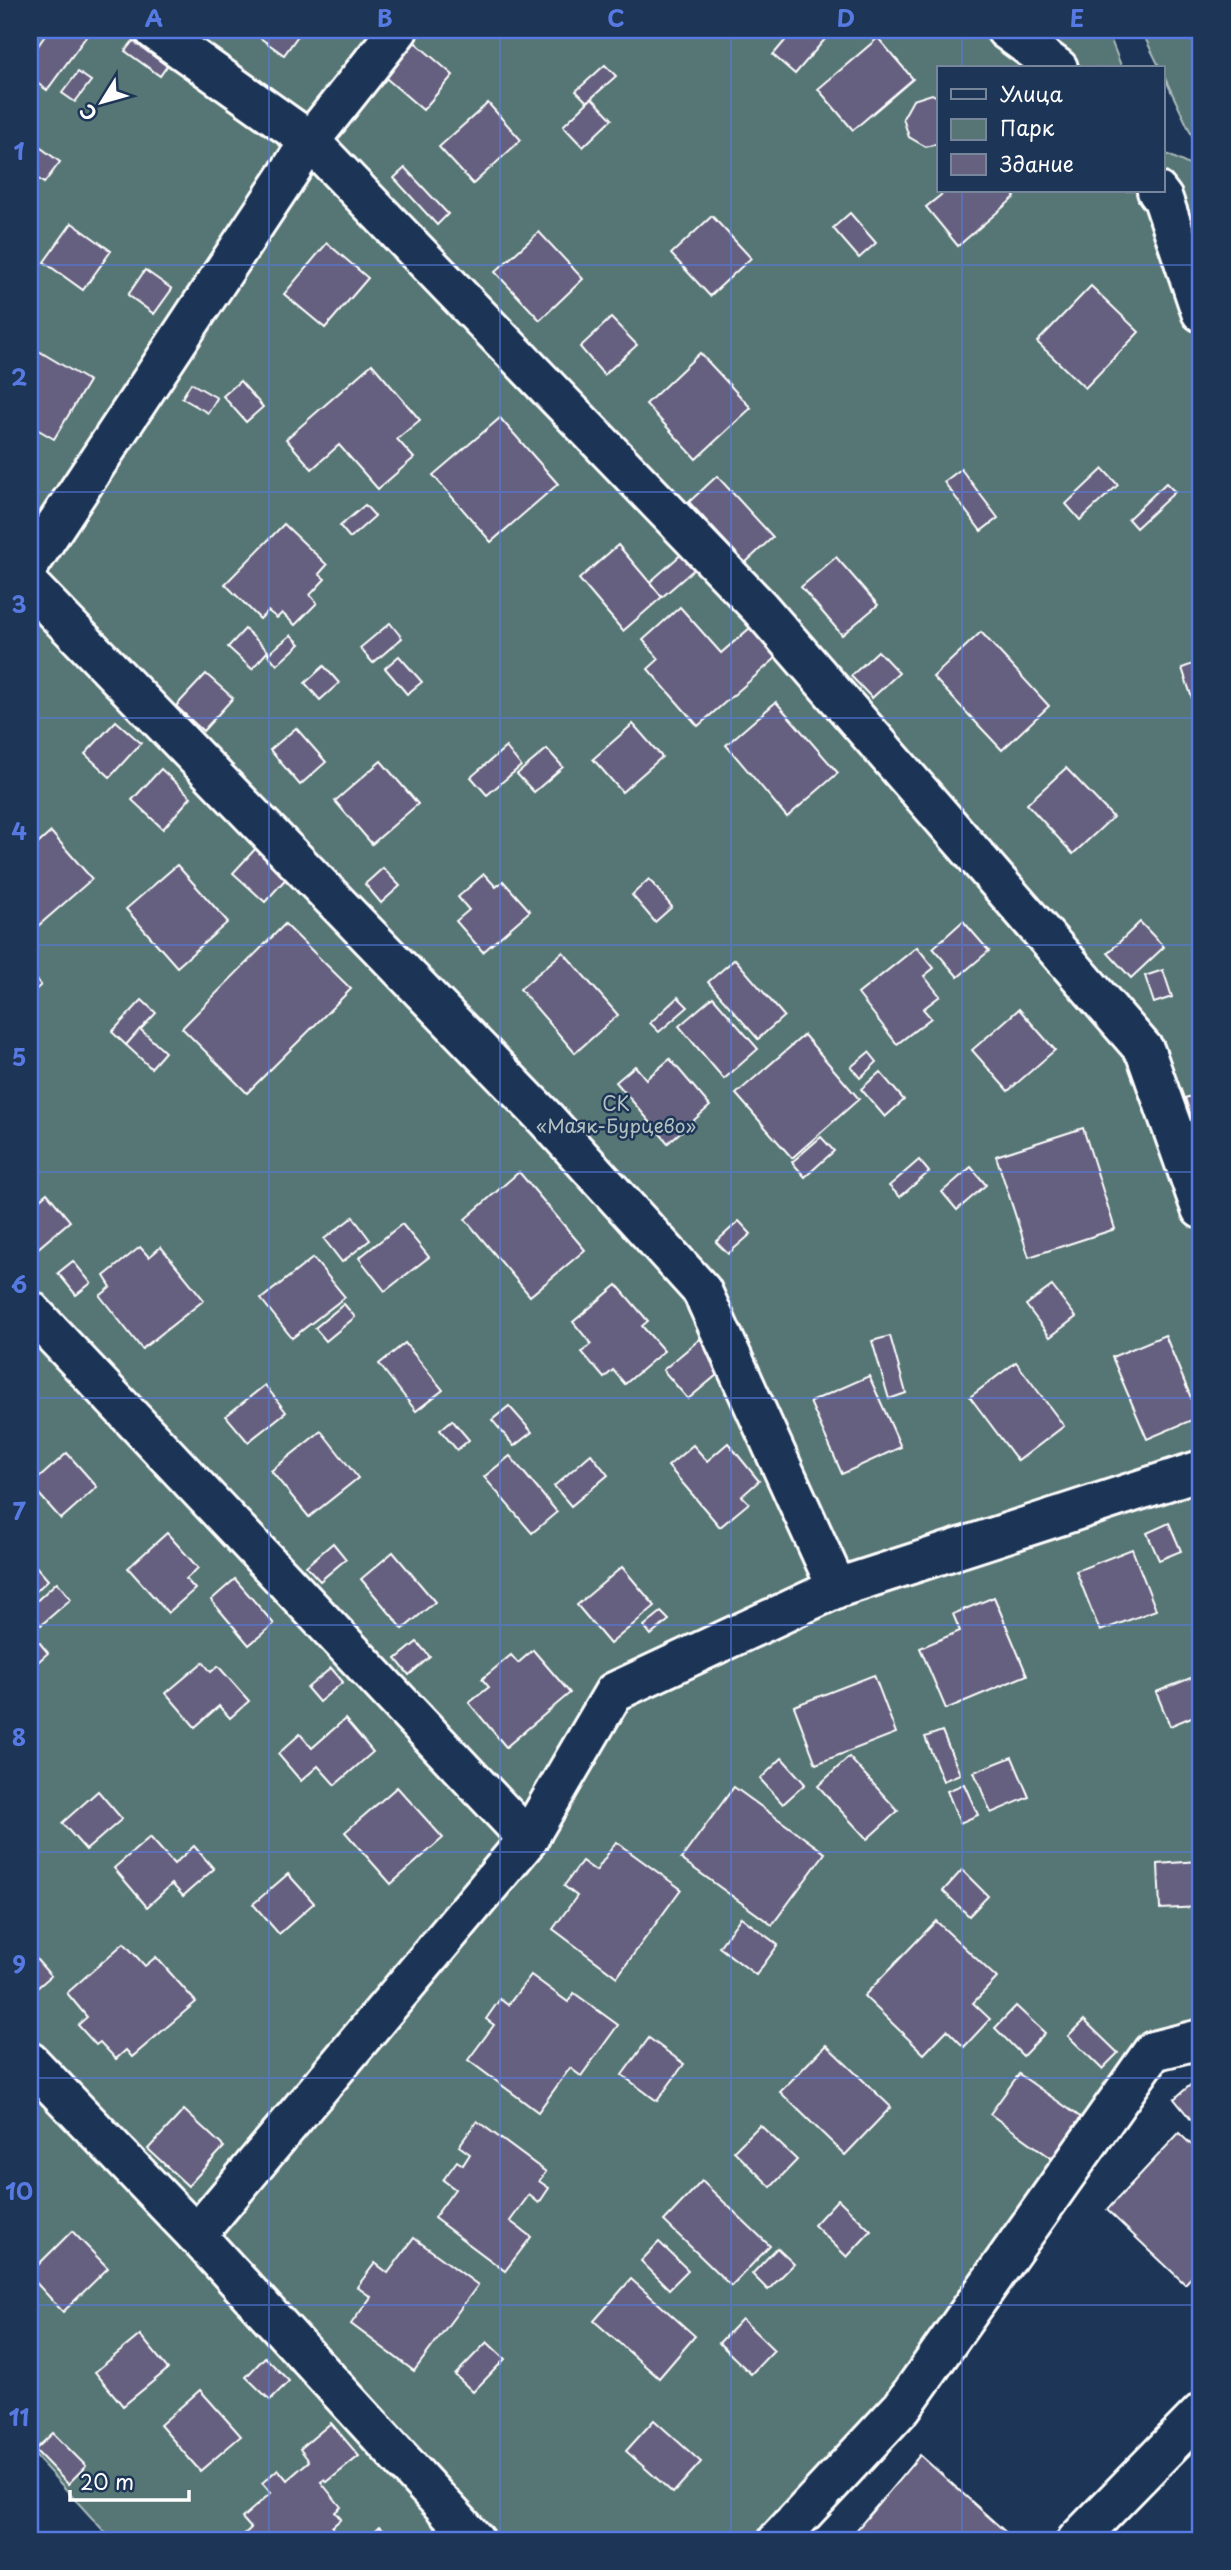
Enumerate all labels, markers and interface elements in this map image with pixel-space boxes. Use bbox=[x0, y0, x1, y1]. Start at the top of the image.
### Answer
text: A bbox=[145, 0, 163, 35]
text: B bbox=[377, 0, 393, 35]
text: C bbox=[607, 0, 625, 35]
text: D bbox=[837, 0, 855, 35]
text: E bbox=[1070, 0, 1084, 35]
north arrow bbox=[66, 66, 136, 136]
legend bbox=[937, 66, 1164, 192]
text: Улица bbox=[1000, 77, 1063, 109]
text: С bbox=[72, 99, 103, 127]
text: Парк bbox=[1000, 111, 1055, 143]
text: 1 bbox=[14, 133, 25, 168]
text: Здание bbox=[1000, 147, 1074, 179]
text: 2 bbox=[11, 359, 27, 394]
text: 3 bbox=[11, 586, 27, 621]
text: 4 bbox=[11, 813, 27, 848]
text: 5 bbox=[12, 1039, 26, 1074]
park label: СК «Маяк-Бурцево» bbox=[536, 1089, 696, 1139]
text: 6 bbox=[11, 1266, 27, 1301]
text: 7 bbox=[12, 1493, 26, 1528]
text: 8 bbox=[12, 1719, 26, 1754]
text: 9 bbox=[12, 1946, 26, 1981]
text: 10 bbox=[5, 2173, 33, 2208]
text: 11 bbox=[9, 2399, 30, 2434]
scale bar bbox=[70, 2458, 189, 2502]
text: 20 m bbox=[80, 2465, 134, 2497]

